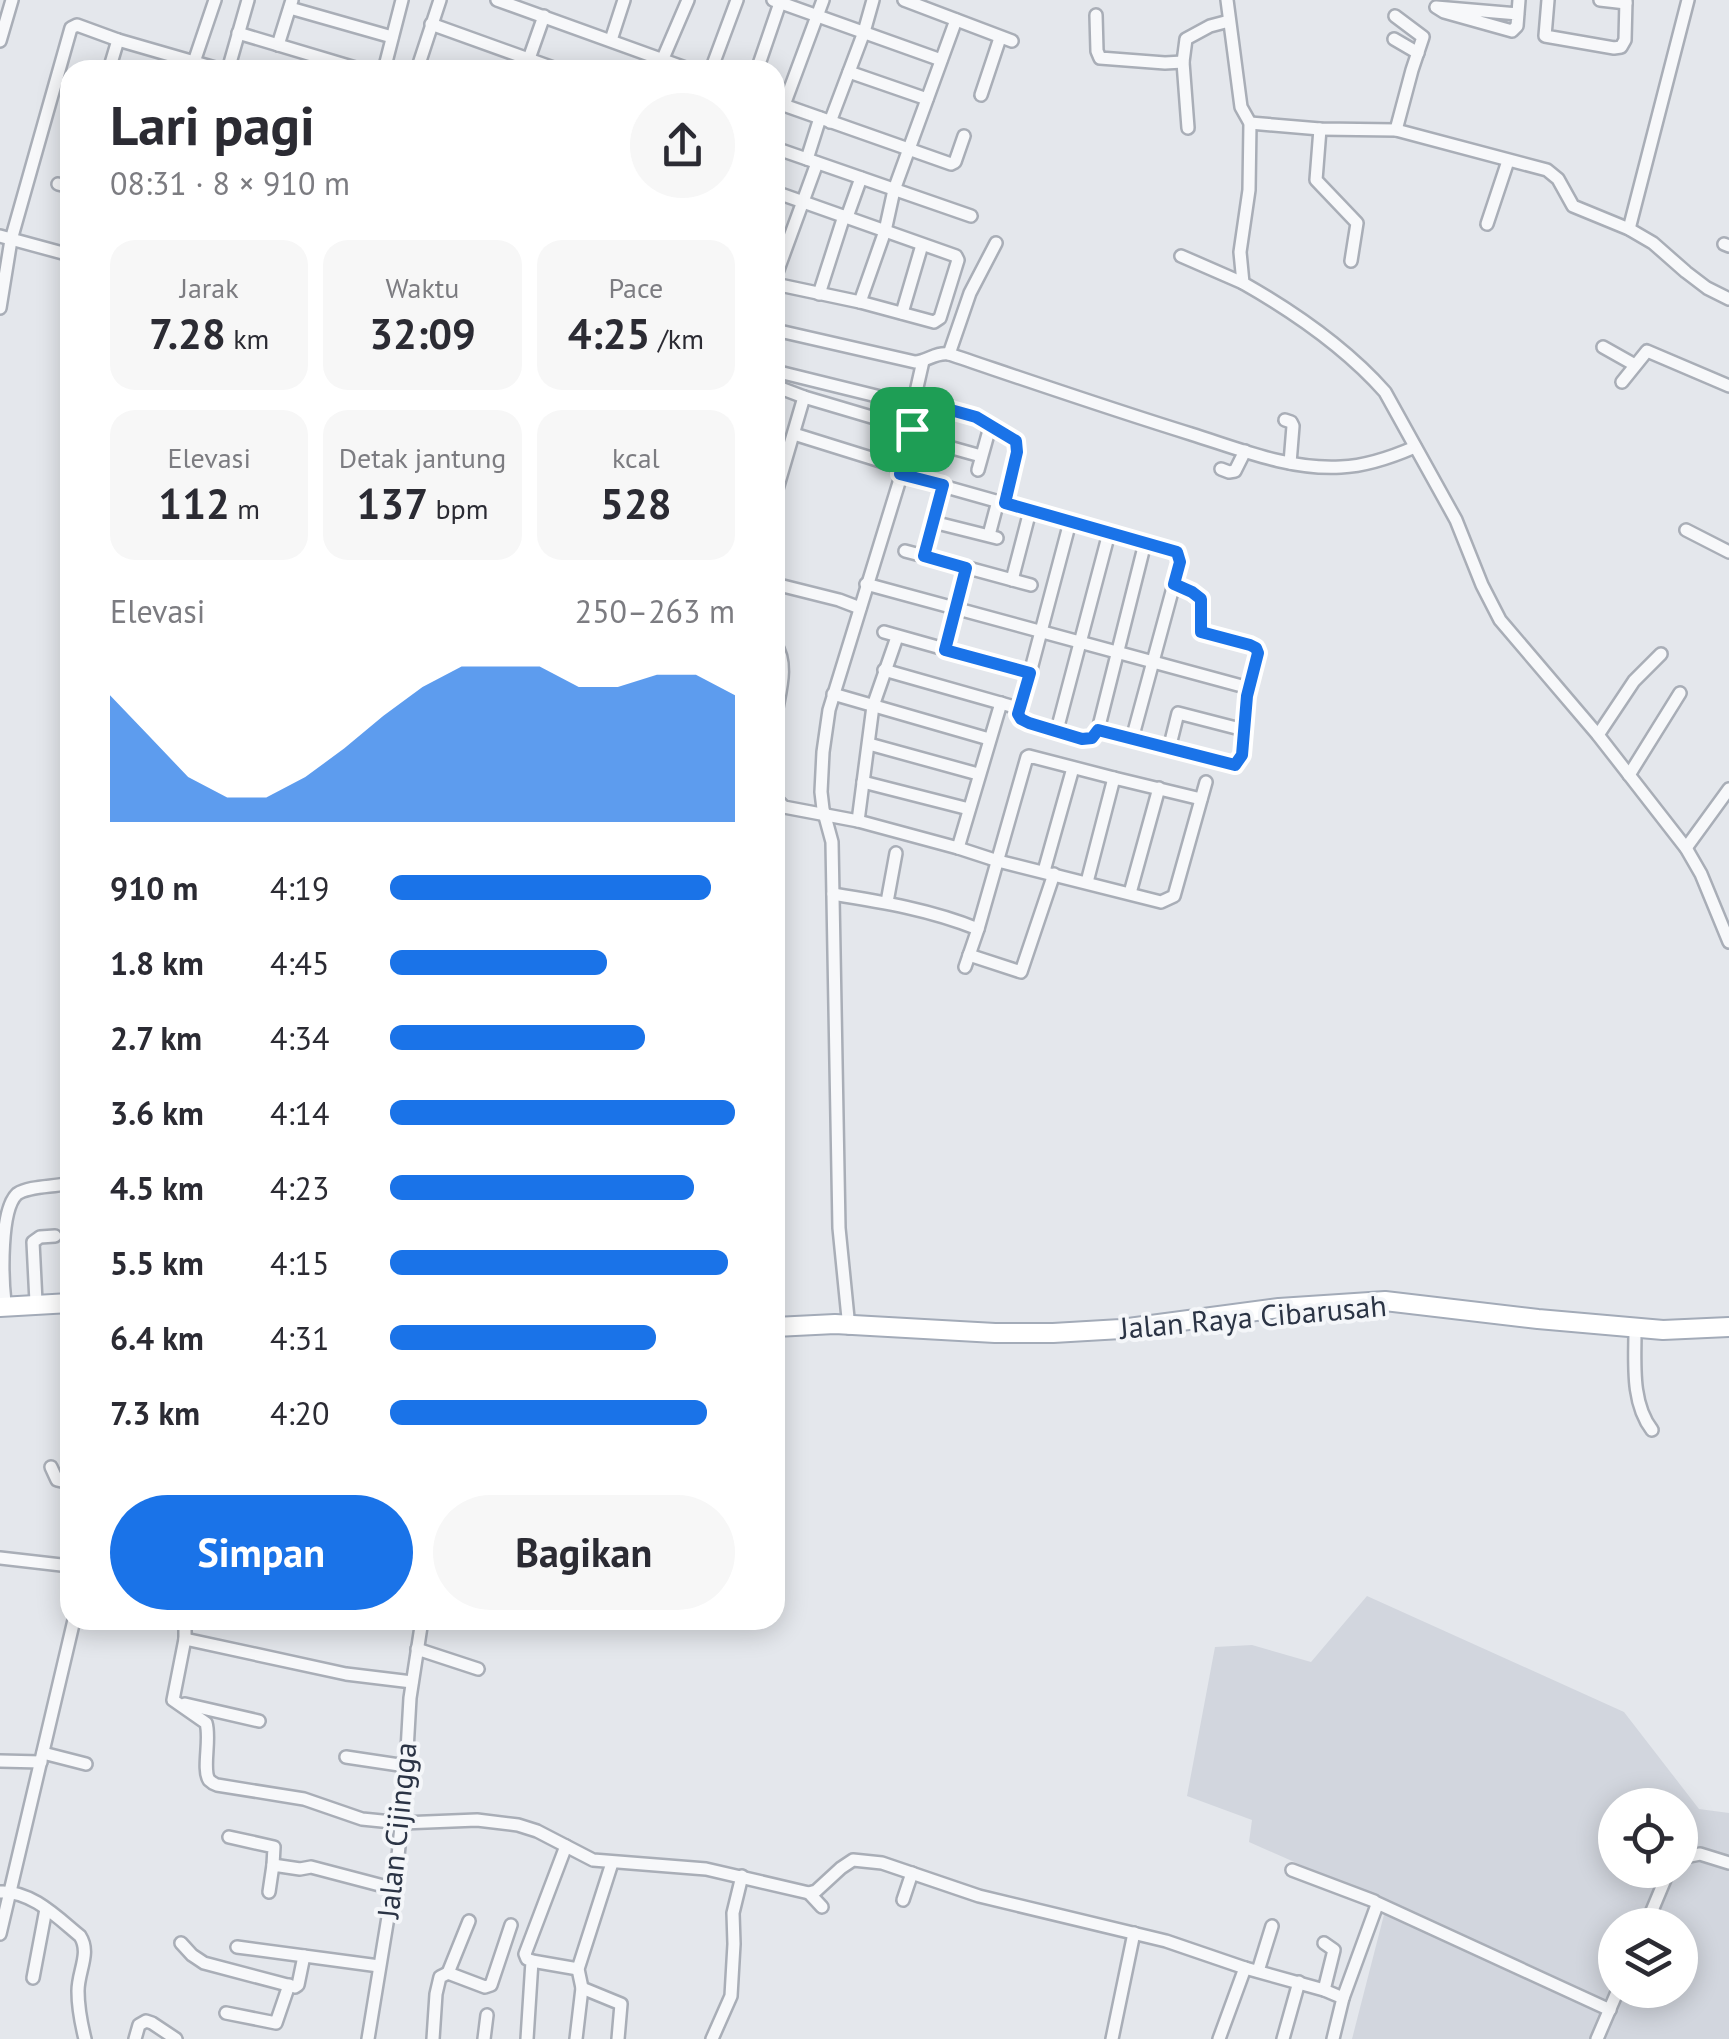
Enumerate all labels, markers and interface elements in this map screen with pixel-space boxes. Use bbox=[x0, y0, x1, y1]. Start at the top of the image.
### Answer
text: Lari pagi bbox=[110, 89, 315, 160]
button: share bbox=[630, 93, 735, 198]
text: 08:31 · 8 × 910 m bbox=[110, 162, 350, 204]
text: Jarak bbox=[180, 269, 239, 306]
text: Waktu bbox=[386, 269, 459, 306]
text: Pace bbox=[608, 269, 663, 306]
text: 7.28 bbox=[149, 306, 226, 361]
text: 32:09 bbox=[369, 306, 476, 361]
text: 4:25 bbox=[568, 306, 650, 361]
text: km bbox=[226, 320, 269, 357]
text: /km bbox=[650, 320, 704, 357]
pin bbox=[870, 387, 955, 472]
icon: arrive bbox=[885, 402, 940, 457]
text: Elevasi bbox=[167, 439, 251, 476]
text: Detak jantung bbox=[339, 439, 506, 476]
text: kcal bbox=[612, 439, 660, 476]
text: 112 bbox=[158, 476, 230, 531]
text: 137 bbox=[357, 476, 428, 531]
text: 528 bbox=[600, 476, 672, 531]
text: m bbox=[230, 490, 260, 527]
text: bpm bbox=[428, 490, 488, 527]
text: Elevasi bbox=[110, 590, 205, 632]
text: 250–263 m bbox=[575, 590, 735, 632]
text: 910 m bbox=[110, 867, 198, 909]
text: 4:19 bbox=[270, 867, 329, 909]
text: 1.8 km bbox=[110, 942, 204, 984]
text: 4:45 bbox=[270, 942, 329, 984]
text: 2.7 km bbox=[110, 1017, 202, 1059]
text: 4:34 bbox=[270, 1017, 329, 1059]
text: 3.6 km bbox=[110, 1092, 204, 1134]
text: 4:14 bbox=[270, 1092, 329, 1134]
text: 4.5 km bbox=[110, 1167, 204, 1209]
text: 4:23 bbox=[270, 1167, 329, 1209]
text: 5.5 km bbox=[110, 1242, 204, 1284]
text: 4:15 bbox=[270, 1242, 329, 1284]
street label: Jalan Raya Cibarusah bbox=[1116, 1285, 1388, 1347]
text: 6.4 km bbox=[110, 1317, 204, 1359]
text: 4:31 bbox=[270, 1317, 329, 1359]
text: 7.3 km bbox=[110, 1392, 200, 1434]
text: 4:20 bbox=[270, 1392, 329, 1434]
button: Simpan bbox=[110, 1495, 413, 1610]
button: Bagikan bbox=[433, 1495, 735, 1610]
street label: Jalan Cijingga bbox=[367, 1740, 425, 1922]
map controls bbox=[1598, 1788, 1698, 2008]
button: locate bbox=[1598, 1788, 1698, 1888]
button: layers bbox=[1598, 1908, 1698, 2008]

